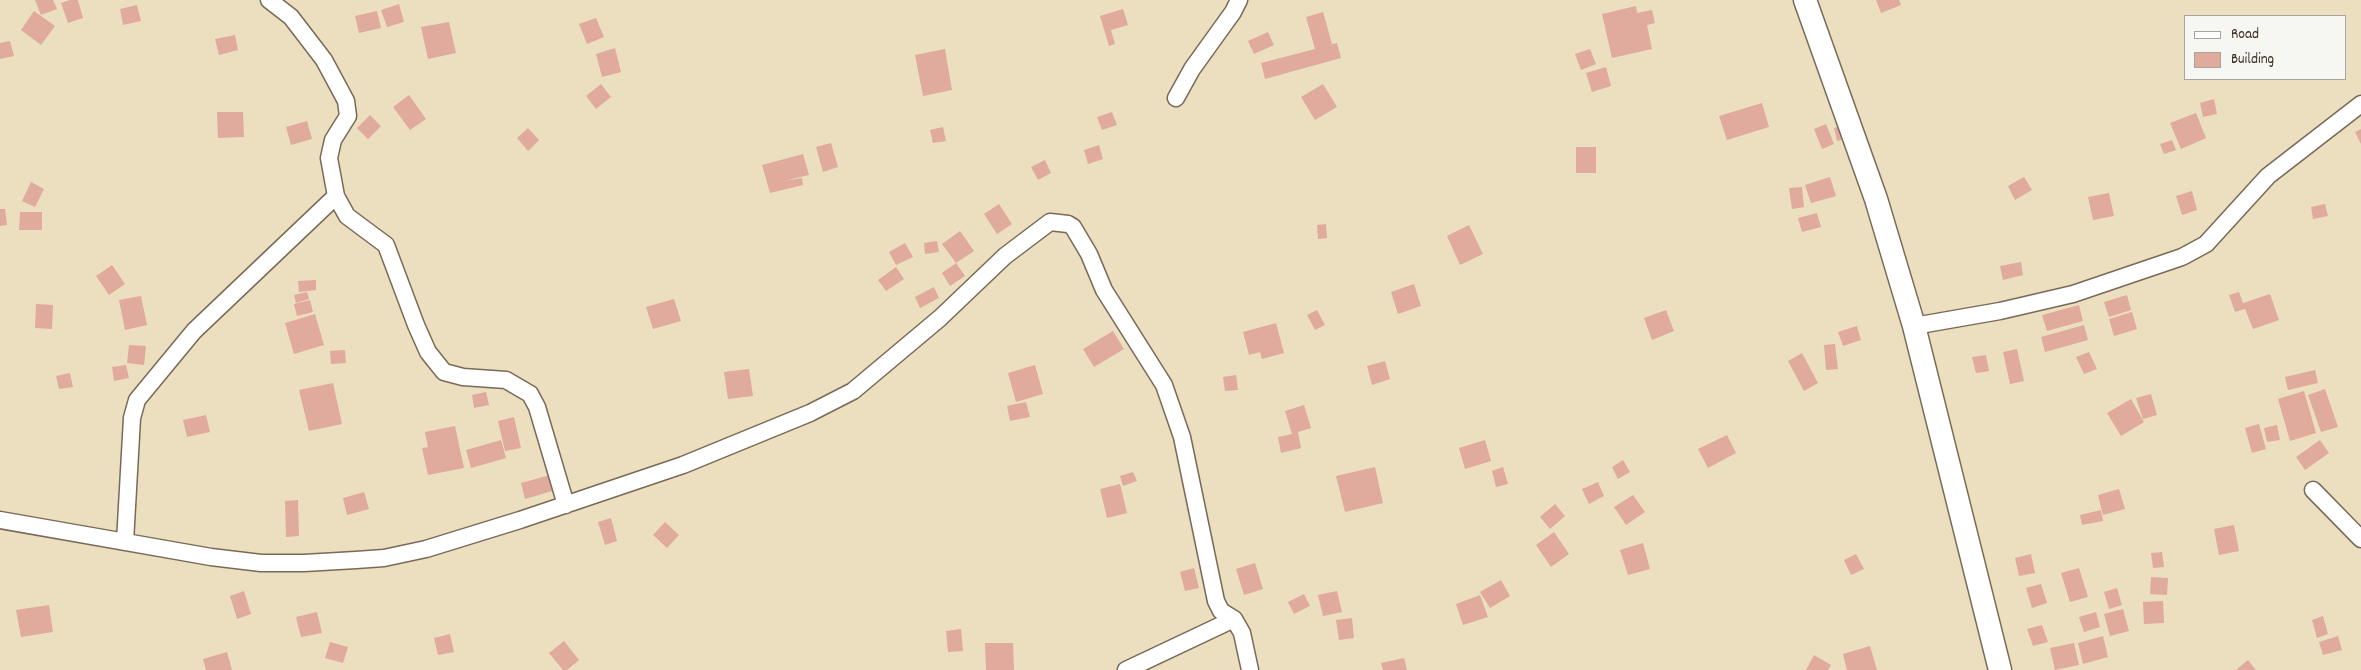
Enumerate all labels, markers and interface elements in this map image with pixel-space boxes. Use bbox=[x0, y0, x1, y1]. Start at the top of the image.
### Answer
legend bbox=[2184, 15, 2346, 80]
text: Road bbox=[2231, 24, 2259, 46]
text: Building bbox=[2231, 49, 2274, 71]

